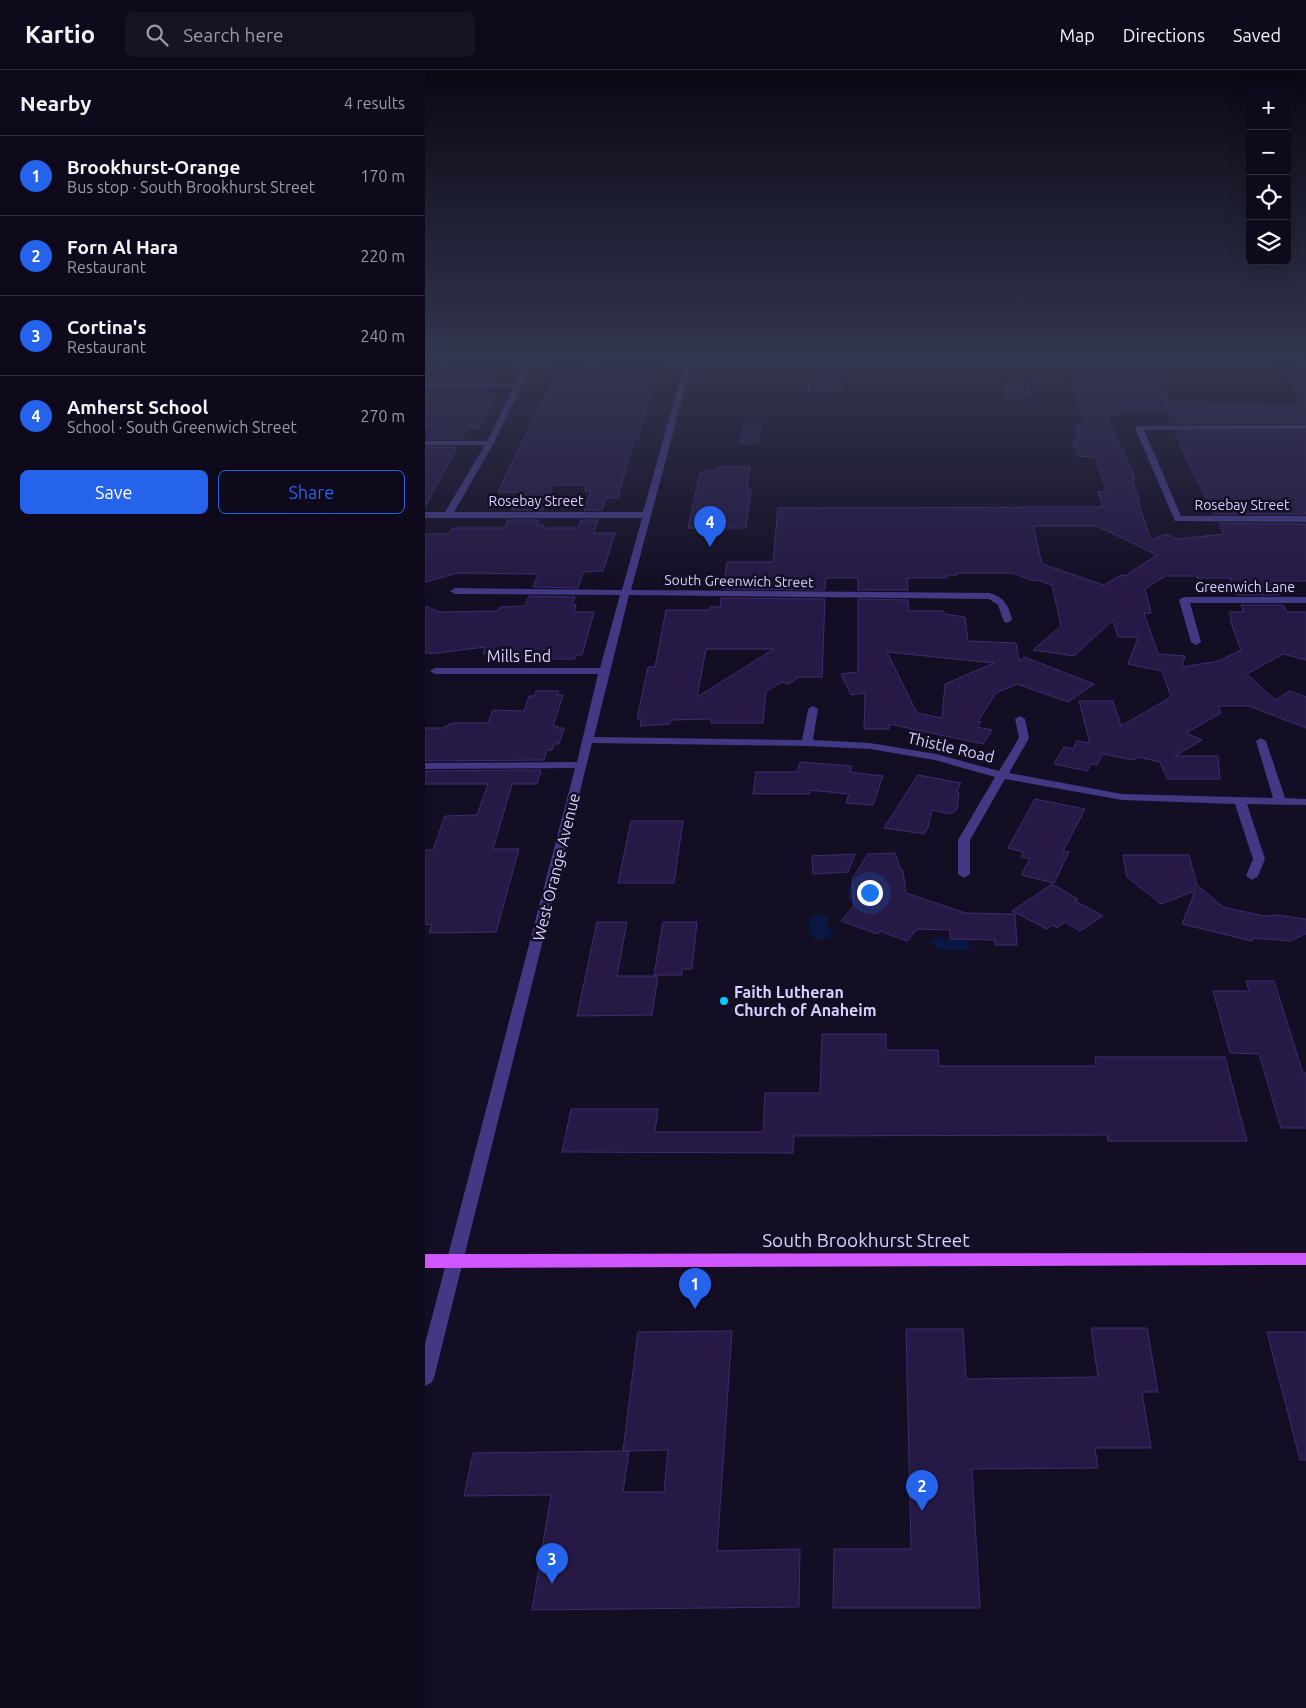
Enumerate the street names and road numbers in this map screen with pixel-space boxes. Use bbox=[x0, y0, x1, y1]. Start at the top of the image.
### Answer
street label: Rosebay Street bbox=[488, 493, 584, 509]
street label: Rosebay Street bbox=[1194, 497, 1290, 513]
street label: South Greenwich Street bbox=[664, 572, 814, 590]
street label: Greenwich Lane bbox=[1195, 579, 1295, 595]
street label: Mills End bbox=[487, 647, 551, 665]
street label: Thistle Road bbox=[906, 728, 996, 766]
street label: West Orange Avenue bbox=[529, 791, 583, 943]
street label: South Brookhurst Street bbox=[762, 1229, 970, 1251]

